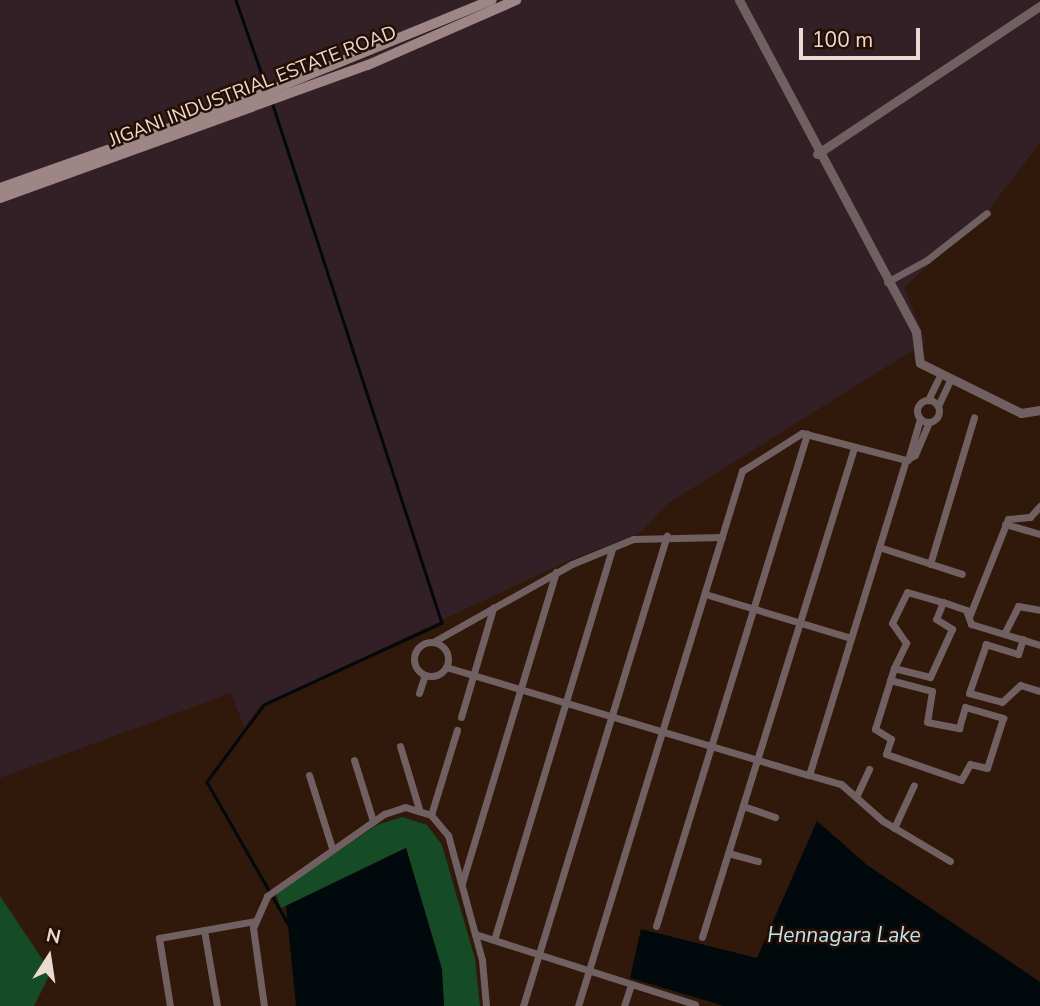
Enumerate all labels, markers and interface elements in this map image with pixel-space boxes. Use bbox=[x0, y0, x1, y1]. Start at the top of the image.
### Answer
scale bar bbox=[802, 14, 923, 58]
street label: JIGANI INDUSTRIAL ESTATE ROAD bbox=[106, 22, 400, 152]
text: 100 m bbox=[812, 26, 873, 54]
north arrow bbox=[14, 922, 84, 992]
text: N bbox=[44, 922, 63, 951]
water label: Hennagara Lake bbox=[767, 922, 921, 948]

